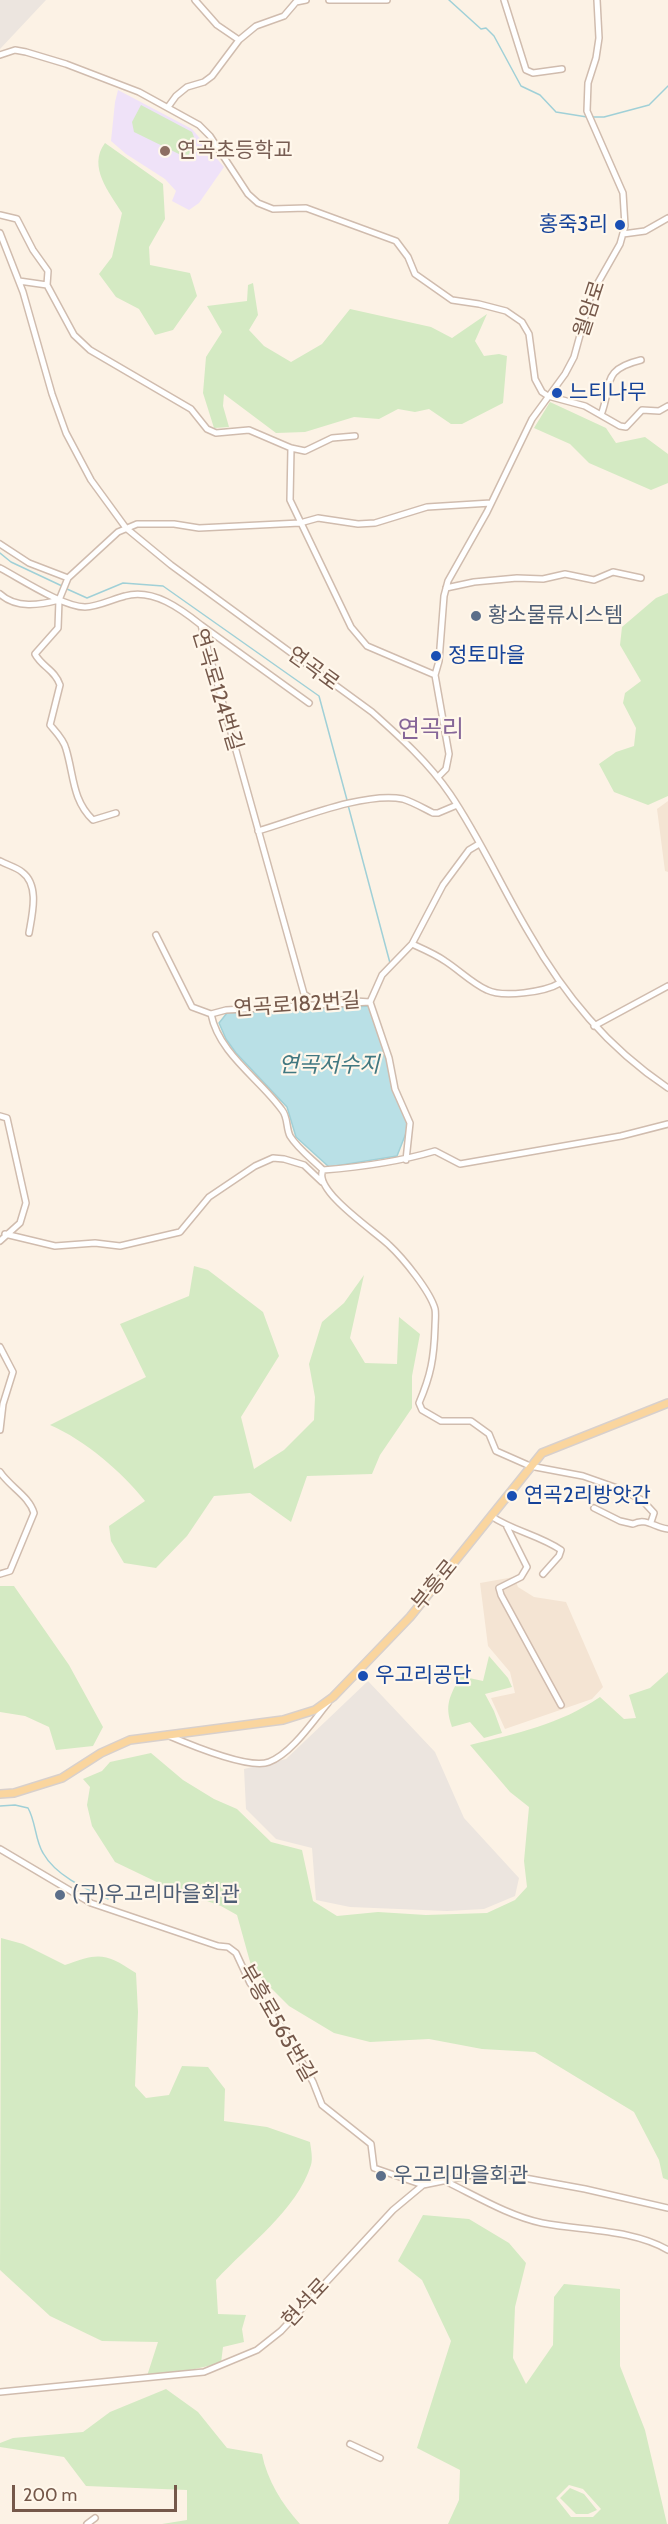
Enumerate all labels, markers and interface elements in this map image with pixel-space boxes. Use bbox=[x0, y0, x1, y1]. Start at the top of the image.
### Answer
place label: 연곡초등학교 bbox=[177, 138, 293, 164]
marker: 연곡초등학교 bbox=[158, 144, 172, 158]
place label: 홍죽3리 bbox=[539, 212, 608, 238]
marker: 홍죽3리 bbox=[613, 218, 627, 232]
street label: 월암로 bbox=[569, 278, 611, 340]
place label: 느티나무 bbox=[569, 380, 646, 406]
marker: 느티나무 bbox=[550, 386, 564, 400]
place label: 황소물류시스템 bbox=[488, 603, 623, 629]
marker: 황소물류시스템 bbox=[469, 609, 483, 623]
street label: 연곡로124번길 bbox=[186, 626, 248, 754]
street label: 연곡로 bbox=[282, 642, 344, 696]
place label: 정토마을 bbox=[448, 643, 525, 669]
marker: 정토마을 bbox=[429, 649, 443, 663]
district label: 연곡리 bbox=[398, 716, 464, 744]
street label: 연곡로182번길 bbox=[233, 988, 361, 1022]
water label: 연곡저수지 bbox=[278, 1053, 380, 1079]
place label: 연곡2리방앗간 bbox=[524, 1483, 651, 1509]
marker: 연곡2리방앗간 bbox=[505, 1489, 519, 1503]
street label: 부흥로 bbox=[407, 1555, 463, 1615]
place label: 우고리공단 bbox=[375, 1663, 472, 1689]
marker: 우고리공단 bbox=[356, 1669, 370, 1683]
place label: (구)우고리마을회관 bbox=[72, 1882, 240, 1908]
marker: (구)우고리마을회관 bbox=[53, 1888, 67, 1902]
street label: 부흥로565번길 bbox=[233, 1960, 321, 2086]
place label: 우고리마을회관 bbox=[393, 2163, 528, 2189]
marker: 우고리마을회관 bbox=[374, 2169, 388, 2183]
street label: 현석로 bbox=[277, 2273, 335, 2333]
scale bar bbox=[15, 2473, 180, 2511]
text: 200 m bbox=[23, 2484, 77, 2506]

